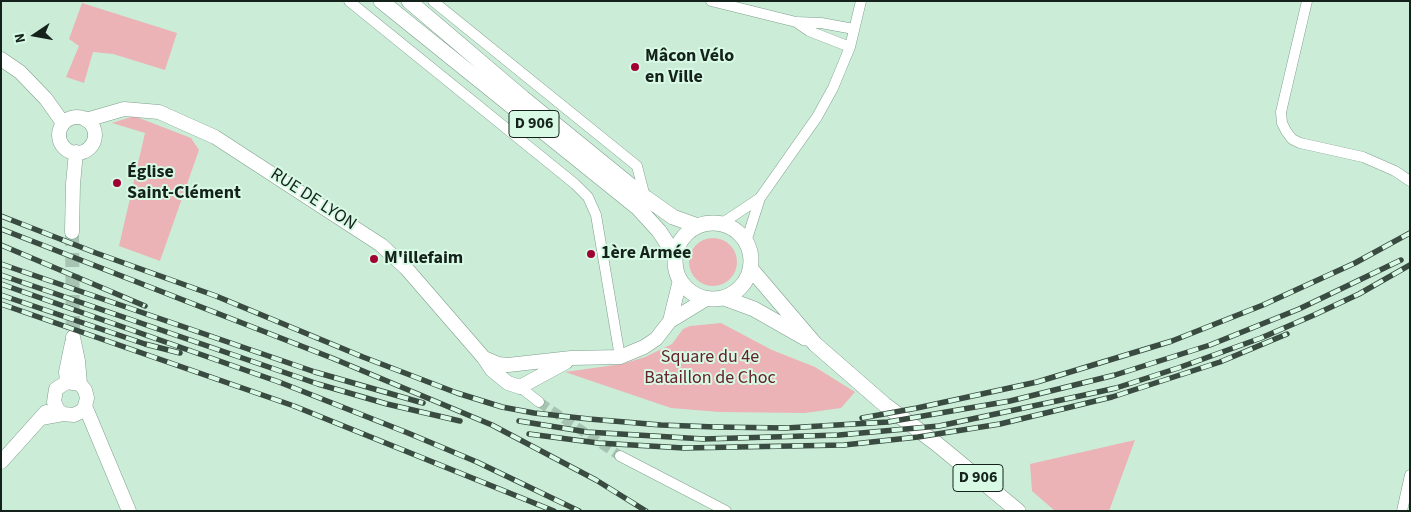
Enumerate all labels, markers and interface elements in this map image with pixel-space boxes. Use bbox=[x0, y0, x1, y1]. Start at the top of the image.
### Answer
north arrow bbox=[10, 10, 60, 60]
text: N bbox=[10, 31, 31, 45]
place label: Mâcon Vélo en Ville bbox=[645, 46, 734, 88]
marker: Mâcon Vélo en Ville bbox=[629, 61, 641, 73]
road number: D 906 bbox=[509, 110, 559, 138]
place label: Église Saint-Clément bbox=[127, 162, 241, 204]
street label: RUE DE LYON bbox=[266, 164, 360, 236]
marker: Église Saint-Clément bbox=[111, 177, 123, 189]
place label: 1ère Armée bbox=[601, 243, 691, 265]
place label: M'illefaim bbox=[384, 248, 463, 270]
marker: 1ère Armée bbox=[585, 248, 597, 260]
marker: M'illefaim bbox=[368, 253, 380, 265]
park label: Square du 4e Bataillon de Choc bbox=[644, 347, 776, 389]
road number: D 906 bbox=[953, 464, 1003, 492]

